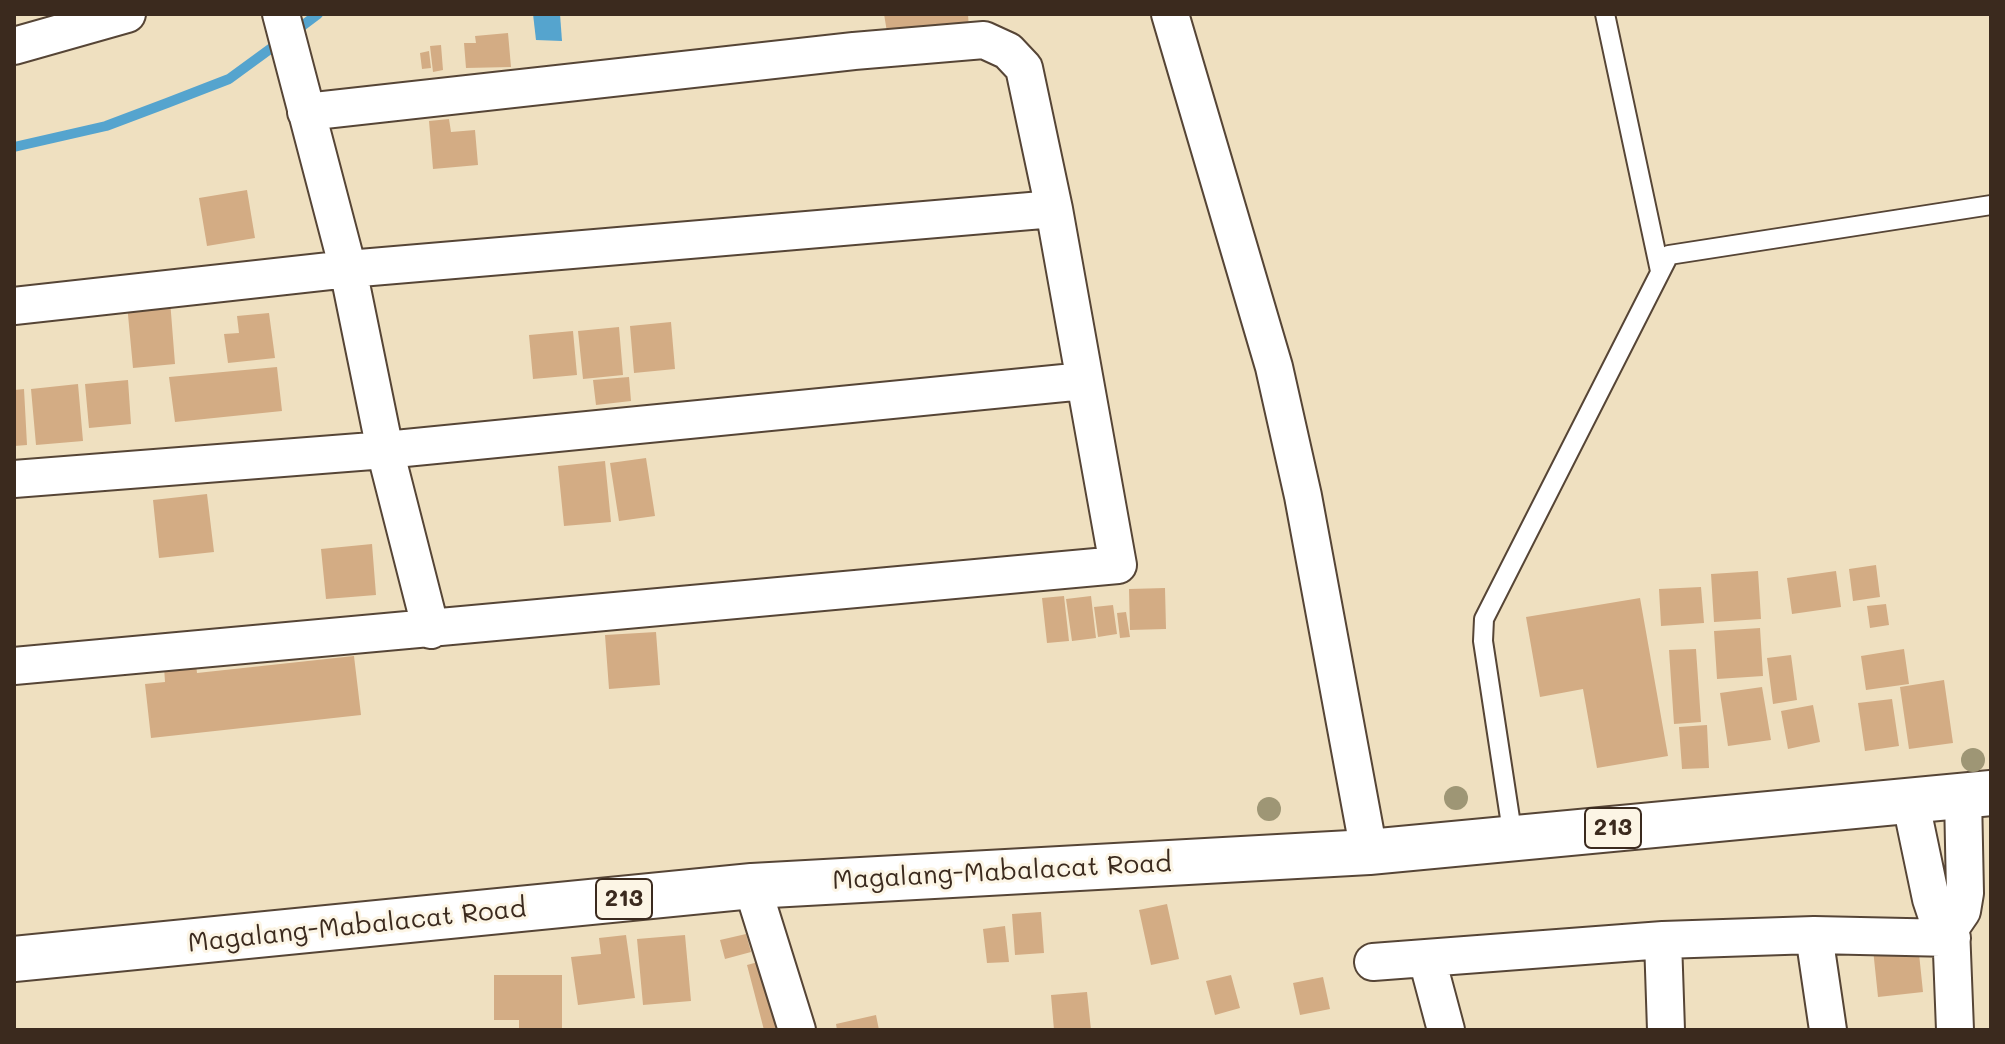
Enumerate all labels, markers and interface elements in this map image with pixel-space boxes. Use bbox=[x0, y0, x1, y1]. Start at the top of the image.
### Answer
road number: 213 bbox=[1585, 808, 1641, 848]
street label: Magalang-Mabalacat Road bbox=[832, 848, 1172, 896]
road number: 213 bbox=[596, 879, 652, 919]
street label: Magalang-Mabalacat Road bbox=[186, 893, 528, 959]

